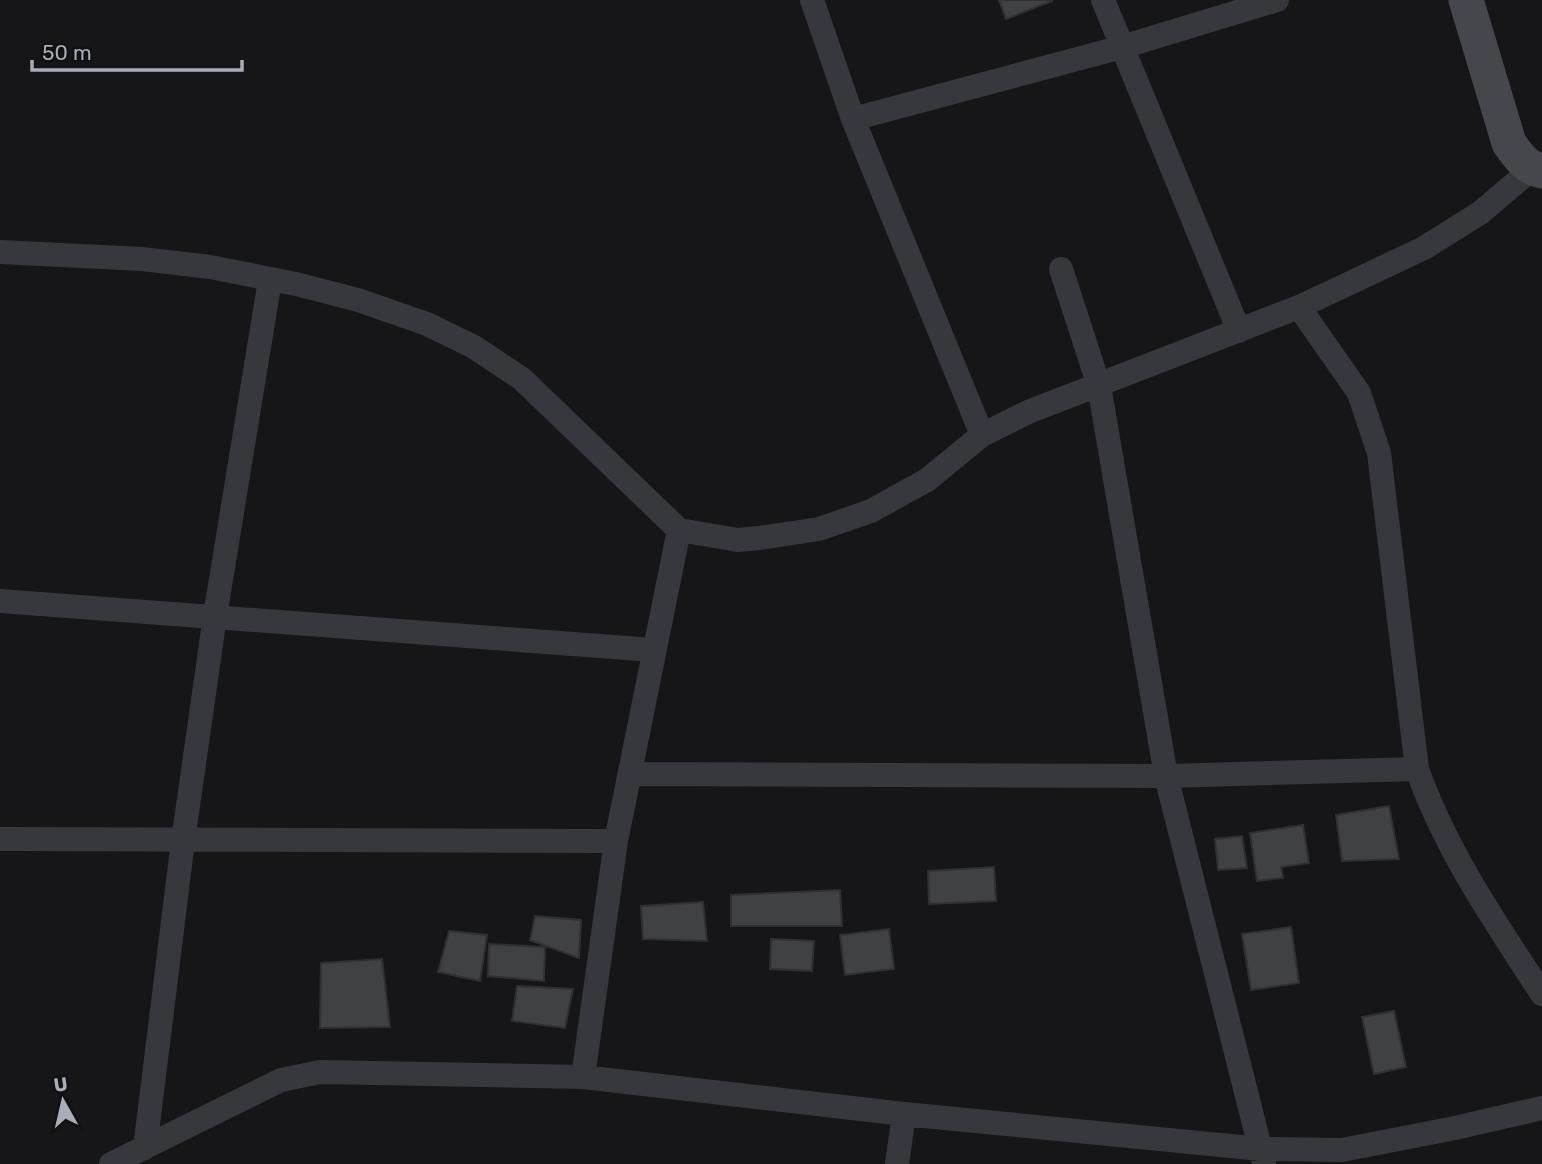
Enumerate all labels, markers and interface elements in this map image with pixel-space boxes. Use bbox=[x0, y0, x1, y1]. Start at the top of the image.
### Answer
scale bar bbox=[32, 28, 242, 72]
text: 50 m bbox=[42, 40, 92, 65]
north arrow bbox=[28, 1066, 98, 1136]
text: U bbox=[52, 1072, 69, 1097]

